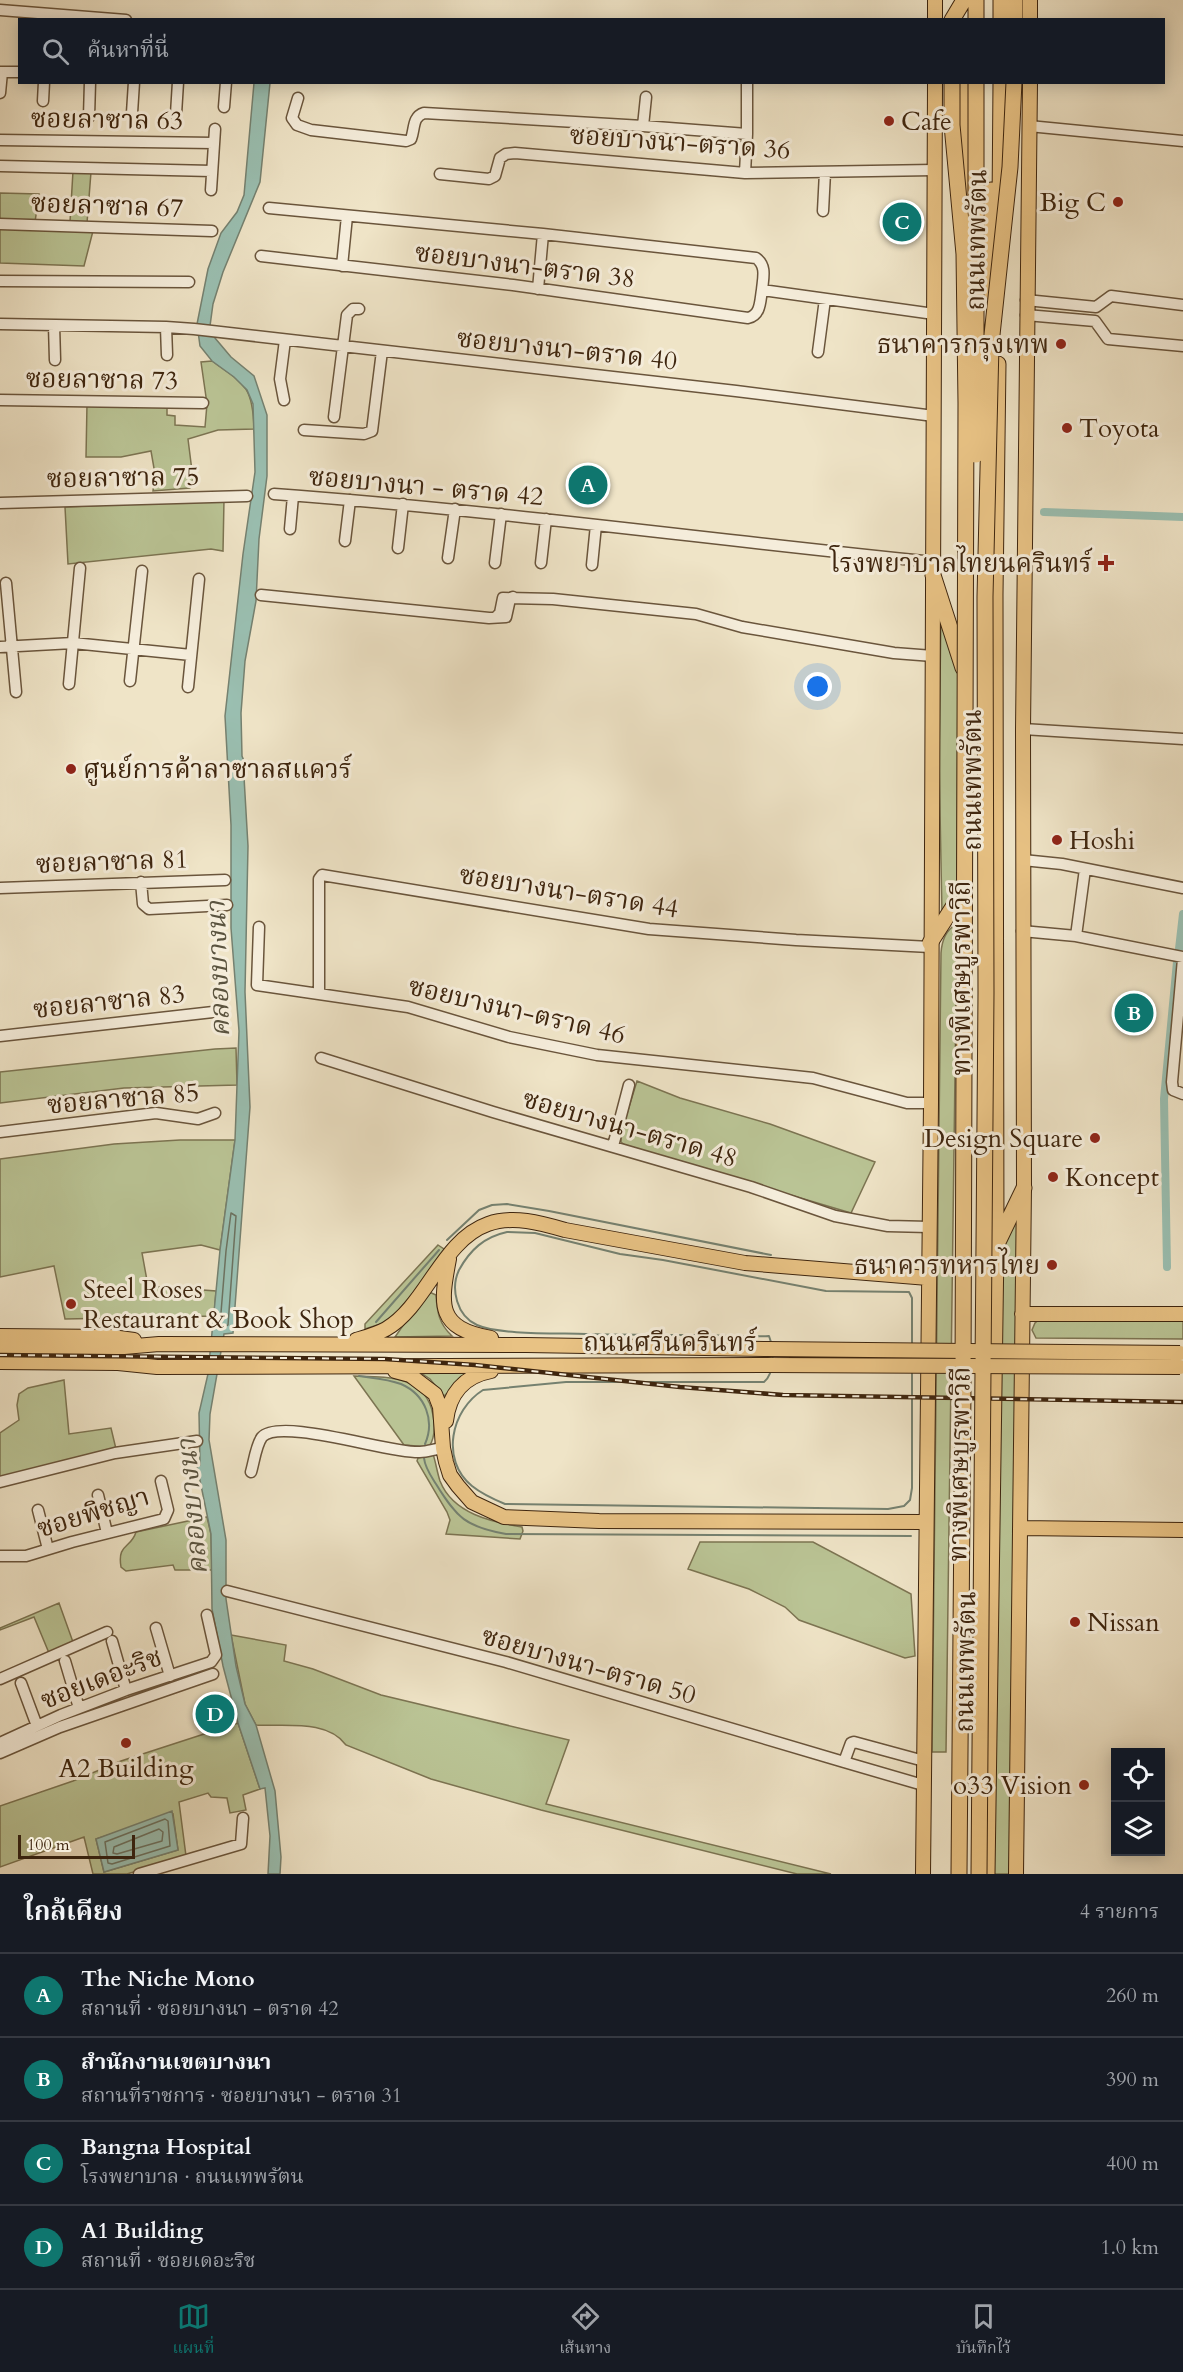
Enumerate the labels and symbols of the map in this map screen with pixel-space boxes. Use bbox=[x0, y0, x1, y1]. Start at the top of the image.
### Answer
street label: ซอยลาซาล 63 bbox=[30, 101, 184, 138]
place label: Cafe bbox=[901, 104, 952, 139]
marker: Cafe bbox=[882, 114, 896, 128]
street label: ซอยบางนา-ตราด 36 bbox=[568, 117, 792, 168]
street label: ถนนเทพรัตน bbox=[958, 169, 995, 311]
street label: ซอยลาซาล 67 bbox=[30, 185, 184, 226]
place label: Big C bbox=[1040, 185, 1106, 220]
marker: Big C bbox=[1111, 195, 1125, 209]
pin: C bbox=[882, 200, 922, 244]
street label: ซอยบางนา-ตราด 38 bbox=[413, 235, 637, 296]
street label: ซอยบางนา-ตราด 40 bbox=[455, 321, 679, 378]
place label: ธนาคารกรุงเทพ bbox=[877, 327, 1049, 362]
marker: ธนาคารกรุงเทพ bbox=[1054, 337, 1068, 351]
street label: ซอยลาซาล 73 bbox=[25, 361, 179, 398]
place label: Toyota bbox=[1079, 411, 1159, 446]
marker: Toyota bbox=[1060, 421, 1074, 435]
street label: ซอยลาซาล 75 bbox=[46, 459, 200, 496]
street label: ซอยบางนา - ตราด 42 bbox=[307, 459, 545, 514]
pin: A bbox=[568, 462, 608, 508]
place label: โรงพยาบาลไทยนครินทร์ bbox=[829, 545, 1092, 581]
marker: โรงพยาบาลไทยนครินทร์ bbox=[1097, 554, 1115, 572]
your location bbox=[803, 672, 832, 701]
street label: ถนนเทพรัตน bbox=[955, 709, 990, 851]
place label: ศูนย์การค้าลาซาลสแควร์ bbox=[83, 752, 352, 787]
marker: ศูนย์การค้าลาซาลสแควร์ bbox=[64, 762, 78, 776]
place label: Hoshi bbox=[1069, 823, 1135, 858]
marker: Hoshi bbox=[1050, 833, 1064, 847]
street label: ซอยลาซาล 81 bbox=[35, 841, 189, 882]
street label: ซอยบางนา-ตราด 44 bbox=[457, 857, 681, 926]
street label: ทางพิเศษบูรพาวิถี bbox=[944, 880, 979, 1076]
water label: คลองบางนา bbox=[198, 900, 239, 1038]
street label: ซอยบางนา-ตราด 46 bbox=[405, 969, 629, 1052]
street label: ซอยลาซาล 83 bbox=[31, 976, 187, 1027]
pin: B bbox=[1114, 990, 1154, 1036]
street label: ซอยลาซาล 85 bbox=[45, 1074, 201, 1123]
street label: ซอยบางนา-ตราด 48 bbox=[519, 1081, 741, 1176]
place label: Design Square bbox=[924, 1121, 1083, 1156]
marker: Design Square bbox=[1088, 1131, 1102, 1145]
place label: Koncept bbox=[1065, 1160, 1159, 1195]
marker: Koncept bbox=[1046, 1170, 1060, 1184]
place label: ธนาคารทหารไทย bbox=[854, 1247, 1040, 1283]
marker: ธนาคารทหารไทย bbox=[1045, 1258, 1059, 1272]
place label: Steel Roses Restaurant & Book Shop bbox=[83, 1272, 354, 1337]
marker: Steel Roses Restaurant & Book Shop bbox=[64, 1297, 78, 1311]
street label: ถนนศรีนครินทร์ bbox=[583, 1325, 757, 1360]
street label: ทางพิเศษบูรพาวิถี bbox=[940, 1366, 979, 1562]
water label: คลองบางนา bbox=[168, 1437, 217, 1576]
street label: ซอยพิชญา bbox=[33, 1479, 154, 1546]
street label: ถนนเทพรัตน bbox=[947, 1591, 984, 1733]
place label: Nissan bbox=[1087, 1605, 1160, 1640]
marker: Nissan bbox=[1068, 1615, 1082, 1629]
street label: ซอยบางนา-ตราด 50 bbox=[478, 1618, 700, 1713]
street label: ซอยเดอะริช bbox=[35, 1639, 167, 1718]
pin: D bbox=[196, 1692, 234, 1736]
marker: A2 Building bbox=[119, 1736, 133, 1750]
place label: A2 Building bbox=[58, 1751, 194, 1786]
place label: o33 Vision bbox=[953, 1768, 1072, 1803]
marker: o33 Vision bbox=[1077, 1778, 1091, 1792]
scale bar bbox=[18, 1832, 135, 1860]

